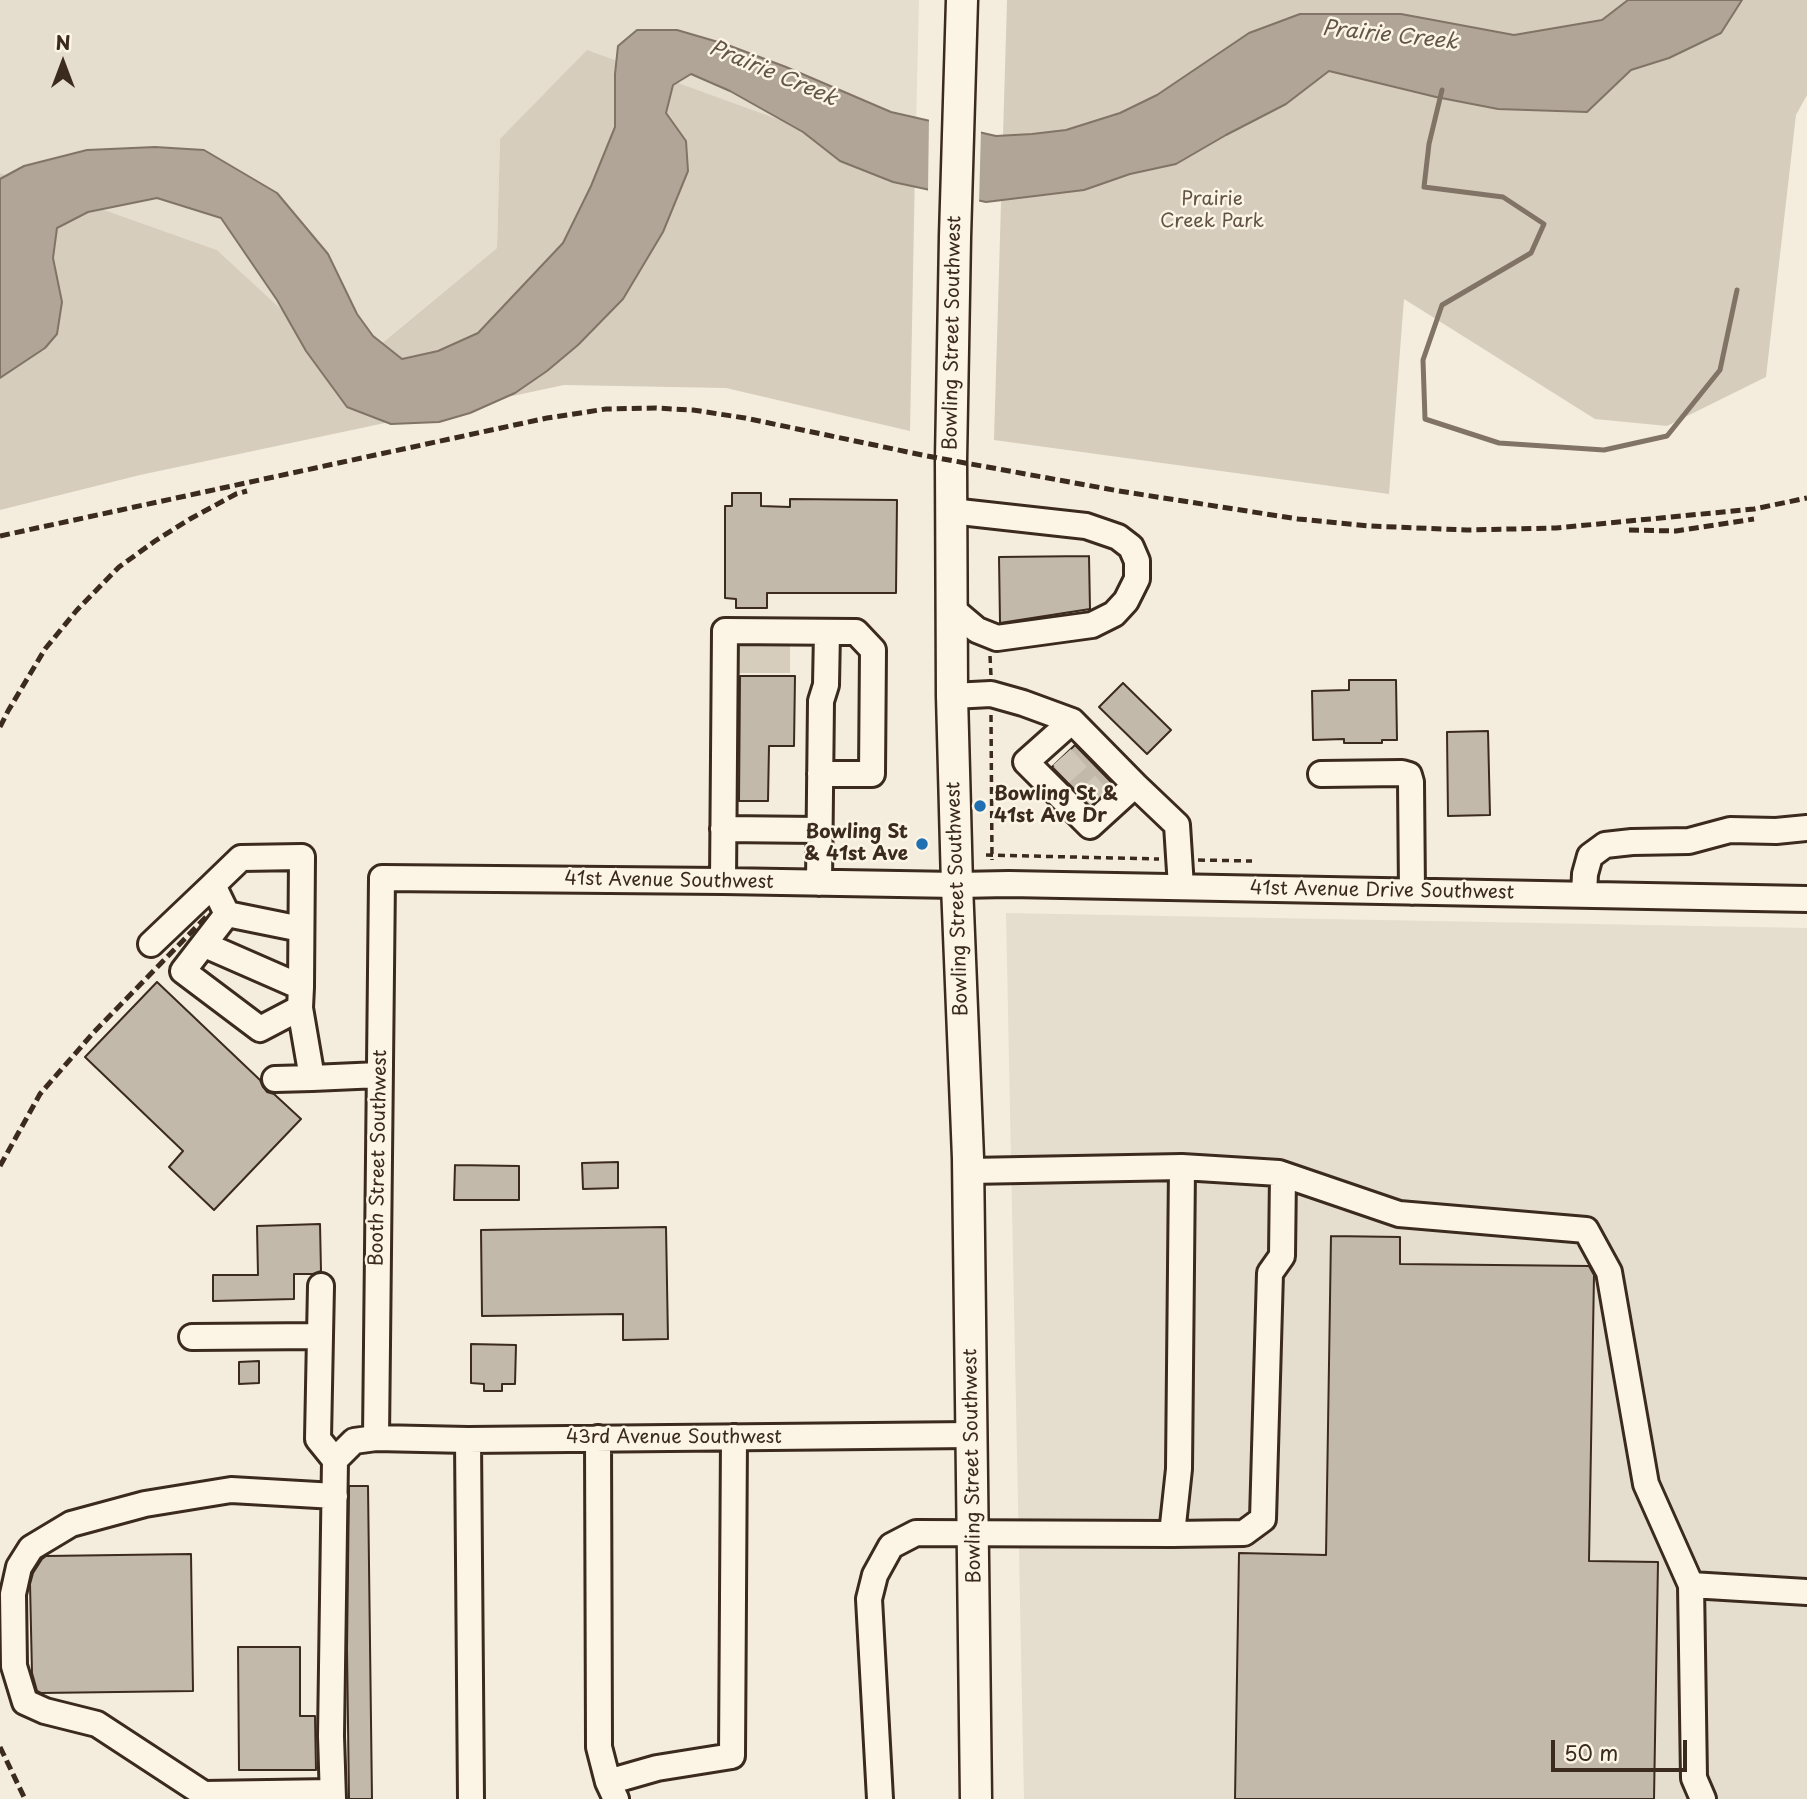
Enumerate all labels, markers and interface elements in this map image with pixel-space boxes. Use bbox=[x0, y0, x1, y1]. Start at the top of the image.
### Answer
water label: Prairie Creek bbox=[1321, 16, 1459, 56]
north arrow bbox=[28, 28, 98, 98]
text: N bbox=[55, 28, 71, 56]
water label: Prairie Creek bbox=[705, 36, 841, 112]
park label: Prairie Creek Park bbox=[1160, 189, 1264, 233]
street label: Bowling Street Southwest bbox=[940, 215, 966, 451]
street label: Bowling Street Southwest bbox=[943, 781, 973, 1017]
place label: Bowling St & 41st Ave Dr bbox=[994, 784, 1118, 828]
marker: Bowling St & 41st Ave Dr bbox=[972, 798, 988, 814]
place label: Bowling St & 41st Ave bbox=[804, 822, 908, 866]
marker: Bowling St & 41st Ave bbox=[914, 836, 930, 852]
street label: 41st Avenue Southwest bbox=[564, 868, 774, 894]
street label: 41st Avenue Drive Southwest bbox=[1250, 877, 1514, 905]
street label: Booth Street Southwest bbox=[366, 1049, 392, 1267]
street label: Bowling Street Southwest bbox=[960, 1348, 986, 1584]
street label: 43rd Avenue Southwest bbox=[566, 1427, 782, 1449]
scale bar bbox=[1555, 1726, 1692, 1770]
text: 50 m bbox=[1564, 1736, 1618, 1768]

